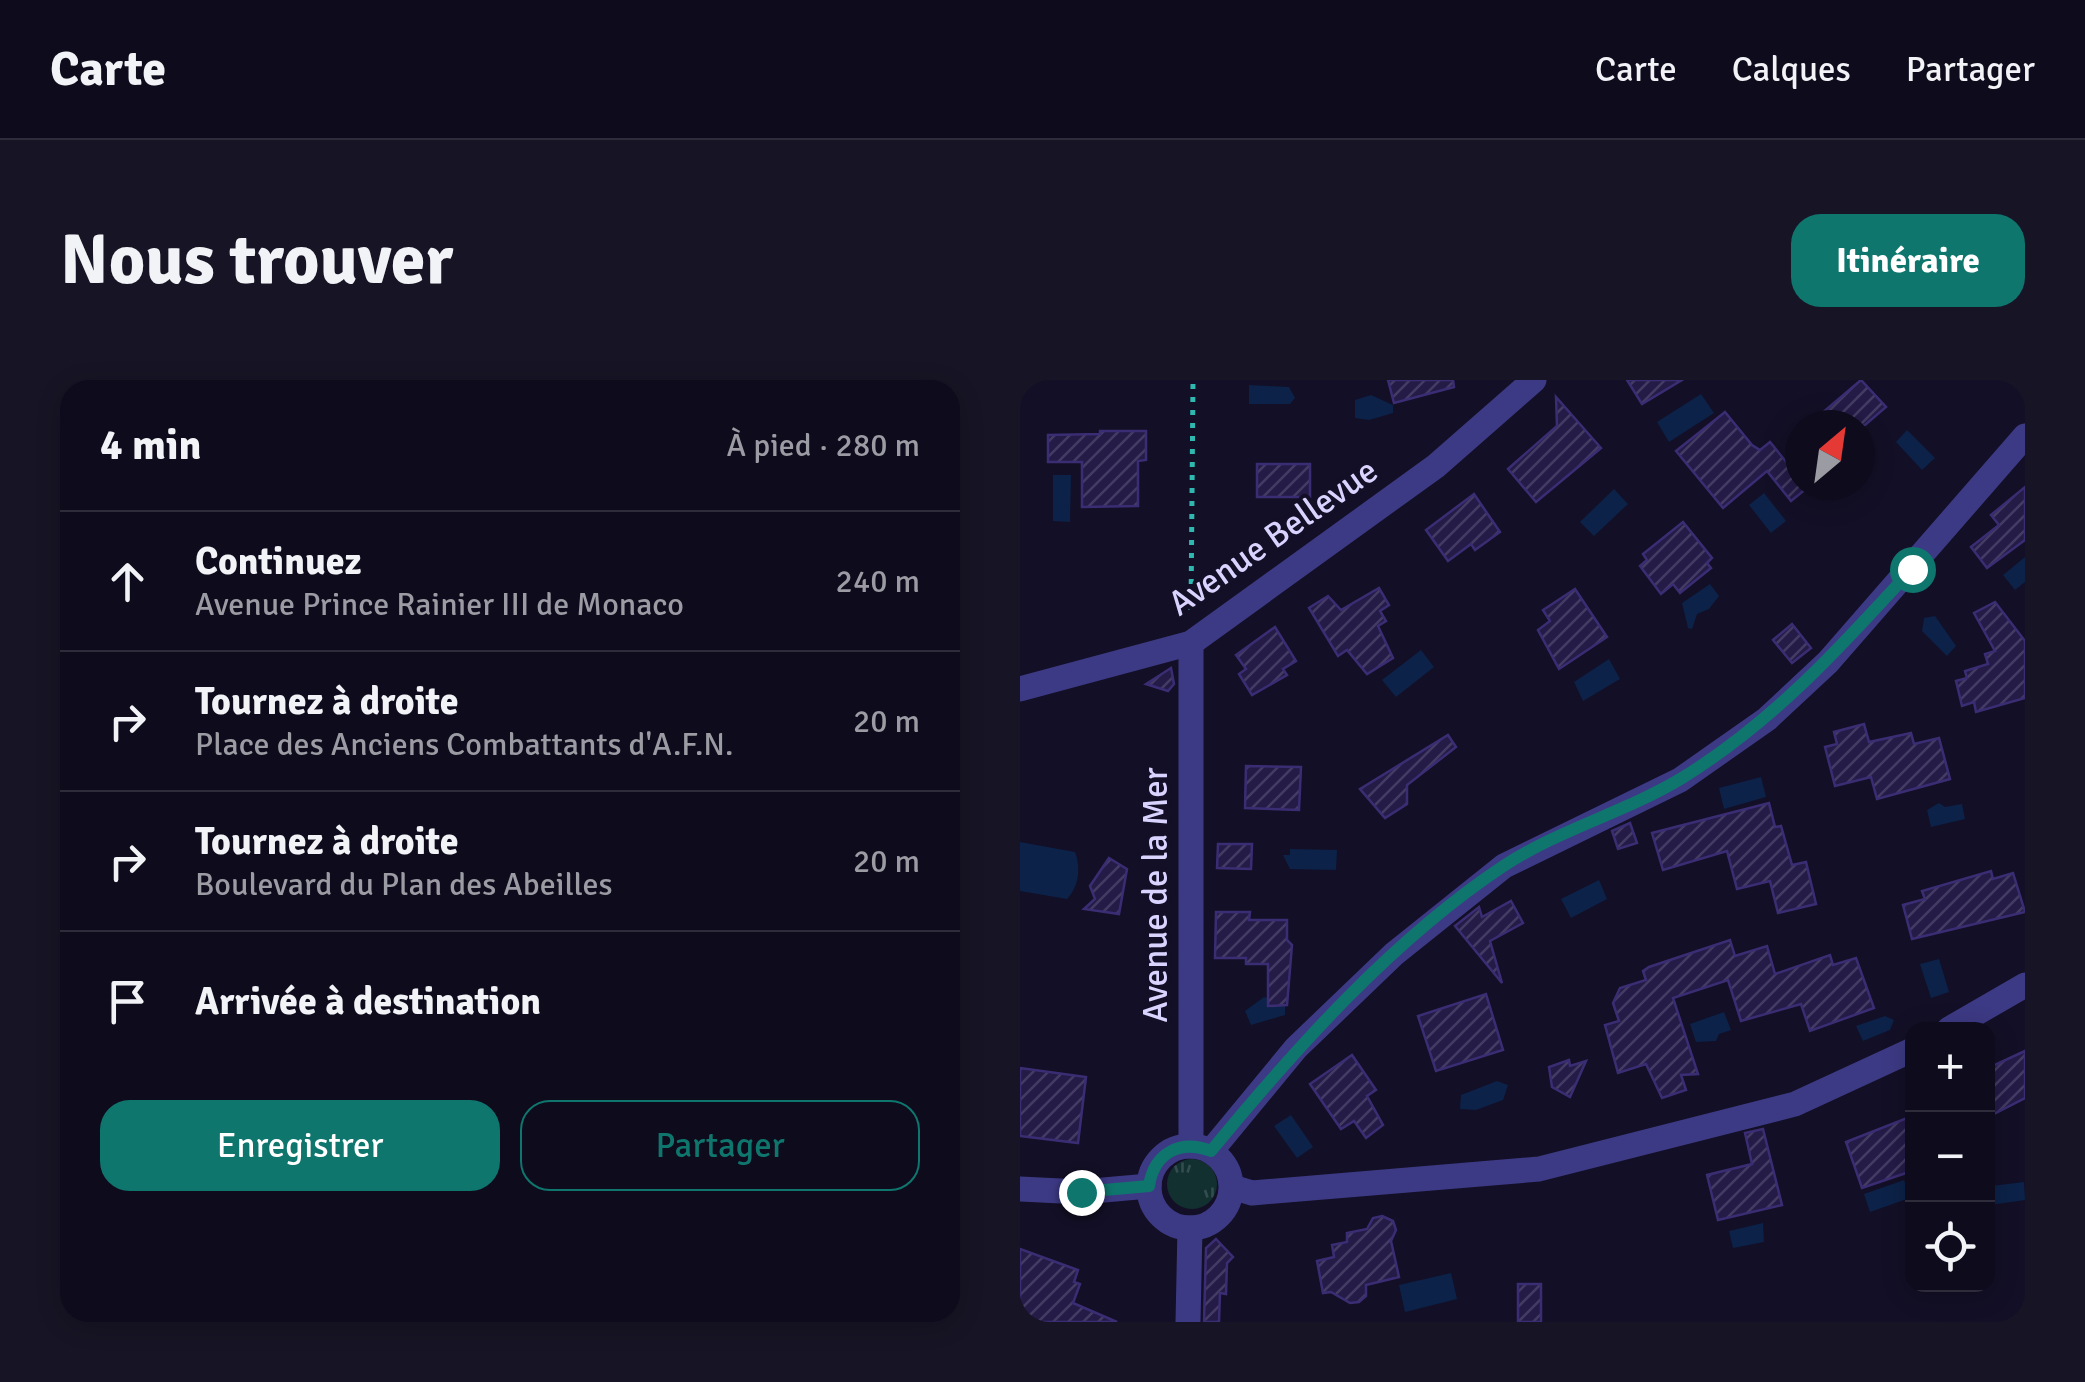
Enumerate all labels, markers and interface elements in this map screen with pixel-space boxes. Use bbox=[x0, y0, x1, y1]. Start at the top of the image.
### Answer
text: Carte bbox=[50, 40, 166, 99]
text: Carte bbox=[1595, 48, 1677, 91]
text: Calques bbox=[1732, 48, 1851, 91]
text: Partager bbox=[1906, 48, 2035, 91]
button: Itinéraire bbox=[1791, 214, 2025, 307]
text: Nous trouver bbox=[60, 217, 453, 303]
north arrow bbox=[1785, 410, 1875, 500]
text: 4 min bbox=[100, 420, 201, 471]
text: À pied · 280 m bbox=[727, 426, 920, 465]
street label: Avenue Bellevue bbox=[1160, 449, 1386, 625]
text: Continuez bbox=[195, 538, 362, 585]
route start bbox=[1890, 547, 1936, 593]
icon: ahead bbox=[100, 554, 155, 609]
text: 240 m bbox=[836, 562, 920, 601]
text: Avenue Prince Rainier III de Monaco bbox=[195, 585, 684, 624]
text: Tournez à droite bbox=[195, 678, 459, 725]
icon: right bbox=[100, 694, 155, 749]
text: 20 m bbox=[853, 702, 920, 741]
text: Place des Anciens Combattants d'A.F.N. bbox=[195, 725, 734, 764]
street label: Avenue de la Mer bbox=[1134, 767, 1177, 1023]
text: Tournez à droite bbox=[195, 818, 459, 865]
icon: right bbox=[100, 834, 155, 889]
text: 20 m bbox=[853, 842, 920, 881]
text: Boulevard du Plan des Abeilles bbox=[195, 865, 613, 904]
icon: arrive bbox=[100, 974, 155, 1029]
text: Arrivée à destination bbox=[195, 978, 541, 1025]
map controls bbox=[1905, 1022, 1995, 1292]
button: + bbox=[1905, 1022, 1995, 1112]
button: Enregistrer bbox=[100, 1100, 500, 1191]
button: Partager bbox=[520, 1100, 920, 1191]
button: − bbox=[1905, 1112, 1995, 1202]
route end bbox=[1059, 1170, 1105, 1216]
button: locate bbox=[1905, 1202, 1995, 1292]

